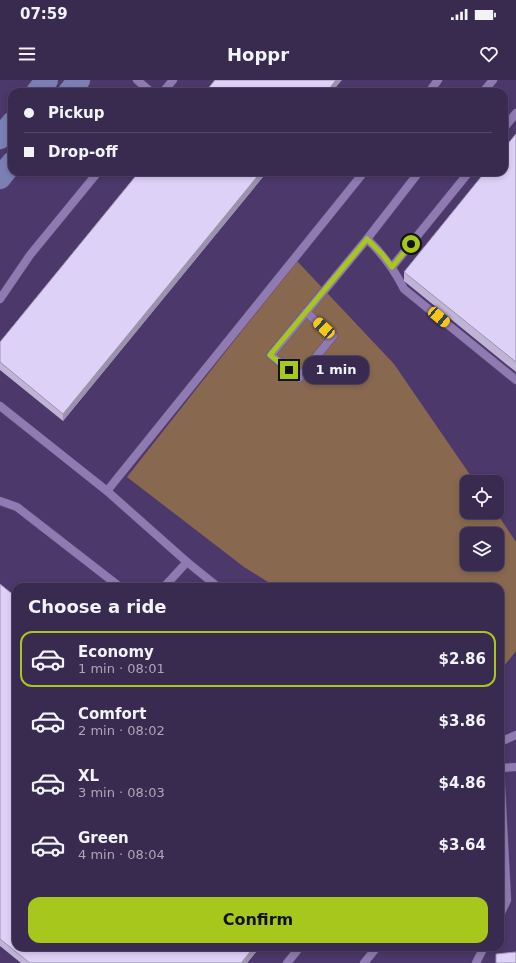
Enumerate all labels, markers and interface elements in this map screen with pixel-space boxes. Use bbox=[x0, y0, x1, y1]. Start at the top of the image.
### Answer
text: 07:59 bbox=[20, 5, 68, 23]
icon: menu bbox=[16, 43, 38, 65]
icon: heart bbox=[478, 43, 500, 65]
text: Hoppr bbox=[227, 44, 289, 65]
text: Pickup bbox=[48, 104, 104, 122]
text: Drop-off bbox=[48, 143, 118, 161]
route start bbox=[402, 235, 420, 253]
car bbox=[426, 305, 452, 329]
car bbox=[311, 316, 337, 340]
callout: 1 min bbox=[303, 356, 369, 384]
route end bbox=[280, 361, 298, 379]
text: 1 min bbox=[316, 362, 356, 377]
map controls bbox=[460, 475, 504, 571]
button: locate bbox=[460, 475, 504, 519]
button: layers bbox=[460, 527, 504, 571]
text: Choose a ride bbox=[28, 596, 167, 617]
icon: car bbox=[30, 641, 66, 677]
text: Economy bbox=[78, 643, 154, 661]
text: $2.86 bbox=[439, 650, 486, 668]
text: 1 min · 08:01 bbox=[78, 661, 165, 676]
icon: car bbox=[30, 703, 66, 739]
text: Comfort bbox=[78, 705, 146, 723]
text: $3.86 bbox=[439, 712, 486, 730]
text: 2 min · 08:02 bbox=[78, 723, 165, 738]
icon: car bbox=[30, 765, 66, 801]
text: XL bbox=[78, 767, 99, 785]
text: $4.86 bbox=[439, 774, 486, 792]
text: 3 min · 08:03 bbox=[78, 785, 165, 800]
icon: car bbox=[30, 827, 66, 863]
text: Green bbox=[78, 829, 129, 847]
text: $3.64 bbox=[439, 836, 486, 854]
text: 4 min · 08:04 bbox=[78, 847, 165, 862]
button: Confirm bbox=[28, 897, 488, 943]

